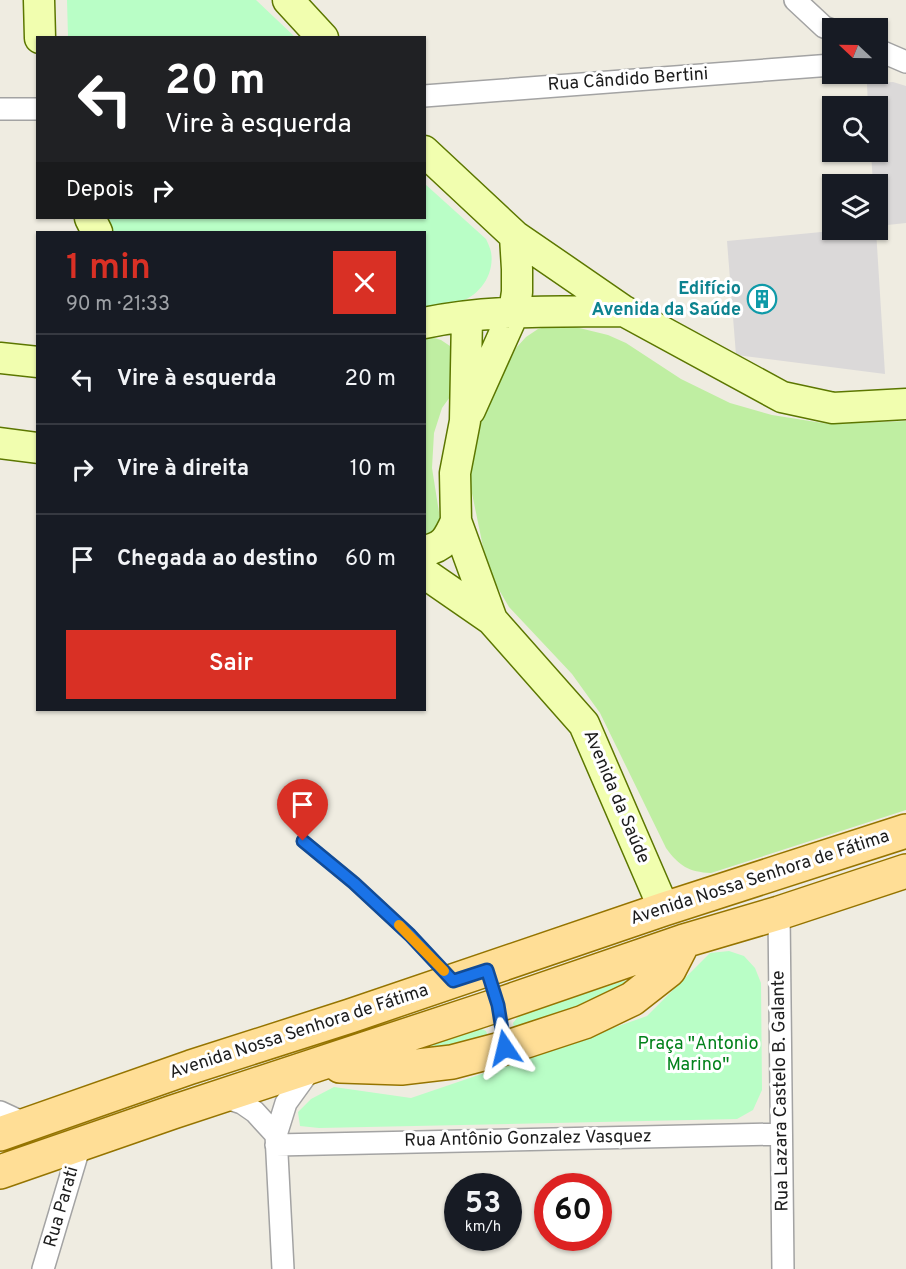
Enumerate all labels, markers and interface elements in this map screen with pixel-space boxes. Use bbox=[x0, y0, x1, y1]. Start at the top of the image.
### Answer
north arrow bbox=[822, 18, 888, 84]
map controls bbox=[822, 18, 888, 240]
text: 20 m bbox=[165, 56, 266, 109]
icon: left bbox=[66, 60, 144, 138]
street label: Rua Cândido Bertini bbox=[547, 63, 709, 97]
button: search bbox=[822, 96, 888, 162]
text: Vire à esquerda bbox=[165, 108, 352, 142]
icon: right bbox=[146, 174, 179, 207]
button: layers bbox=[822, 174, 888, 240]
text: Depois bbox=[66, 177, 134, 204]
text: 1 min bbox=[66, 246, 151, 292]
button: close bbox=[333, 251, 396, 314]
place label: Edifício Avenida da Saúde bbox=[591, 278, 741, 322]
building icon: Edifício Avenida da Saúde bbox=[746, 283, 778, 315]
text: 90 m · 21:33 bbox=[66, 292, 170, 318]
icon: left bbox=[66, 363, 99, 396]
text: Vire à esquerda bbox=[117, 366, 276, 393]
text: 20 m bbox=[345, 366, 396, 393]
icon: right bbox=[66, 453, 99, 486]
text: Vire à direita bbox=[117, 456, 249, 483]
text: 10 m bbox=[350, 456, 396, 483]
icon: arrive bbox=[66, 543, 99, 576]
text: Chegada ao destino bbox=[117, 546, 318, 573]
text: 60 m bbox=[345, 546, 396, 573]
button: Sair bbox=[66, 630, 396, 699]
street label: Avenida da Saúde bbox=[578, 727, 654, 867]
pin bbox=[277, 779, 328, 841]
icon: arrive bbox=[286, 788, 319, 821]
street label: Avenida Nossa Senhora de Fátima bbox=[628, 825, 892, 931]
street label: Rua Lazara Castelo B. Galante bbox=[767, 970, 795, 1212]
street label: Avenida Nossa Senhora de Fátima bbox=[167, 979, 431, 1085]
position arrow bbox=[473, 1016, 537, 1080]
park label: Praça "Antonio Marino" bbox=[638, 1033, 758, 1077]
street label: Rua Antônio Gonzalez Vasquez bbox=[404, 1125, 652, 1153]
street label: Rua Parati bbox=[39, 1164, 85, 1250]
speed limit sign: 60 bbox=[534, 1173, 612, 1251]
text: 53 bbox=[465, 1186, 501, 1223]
text: km/h bbox=[465, 1218, 501, 1237]

